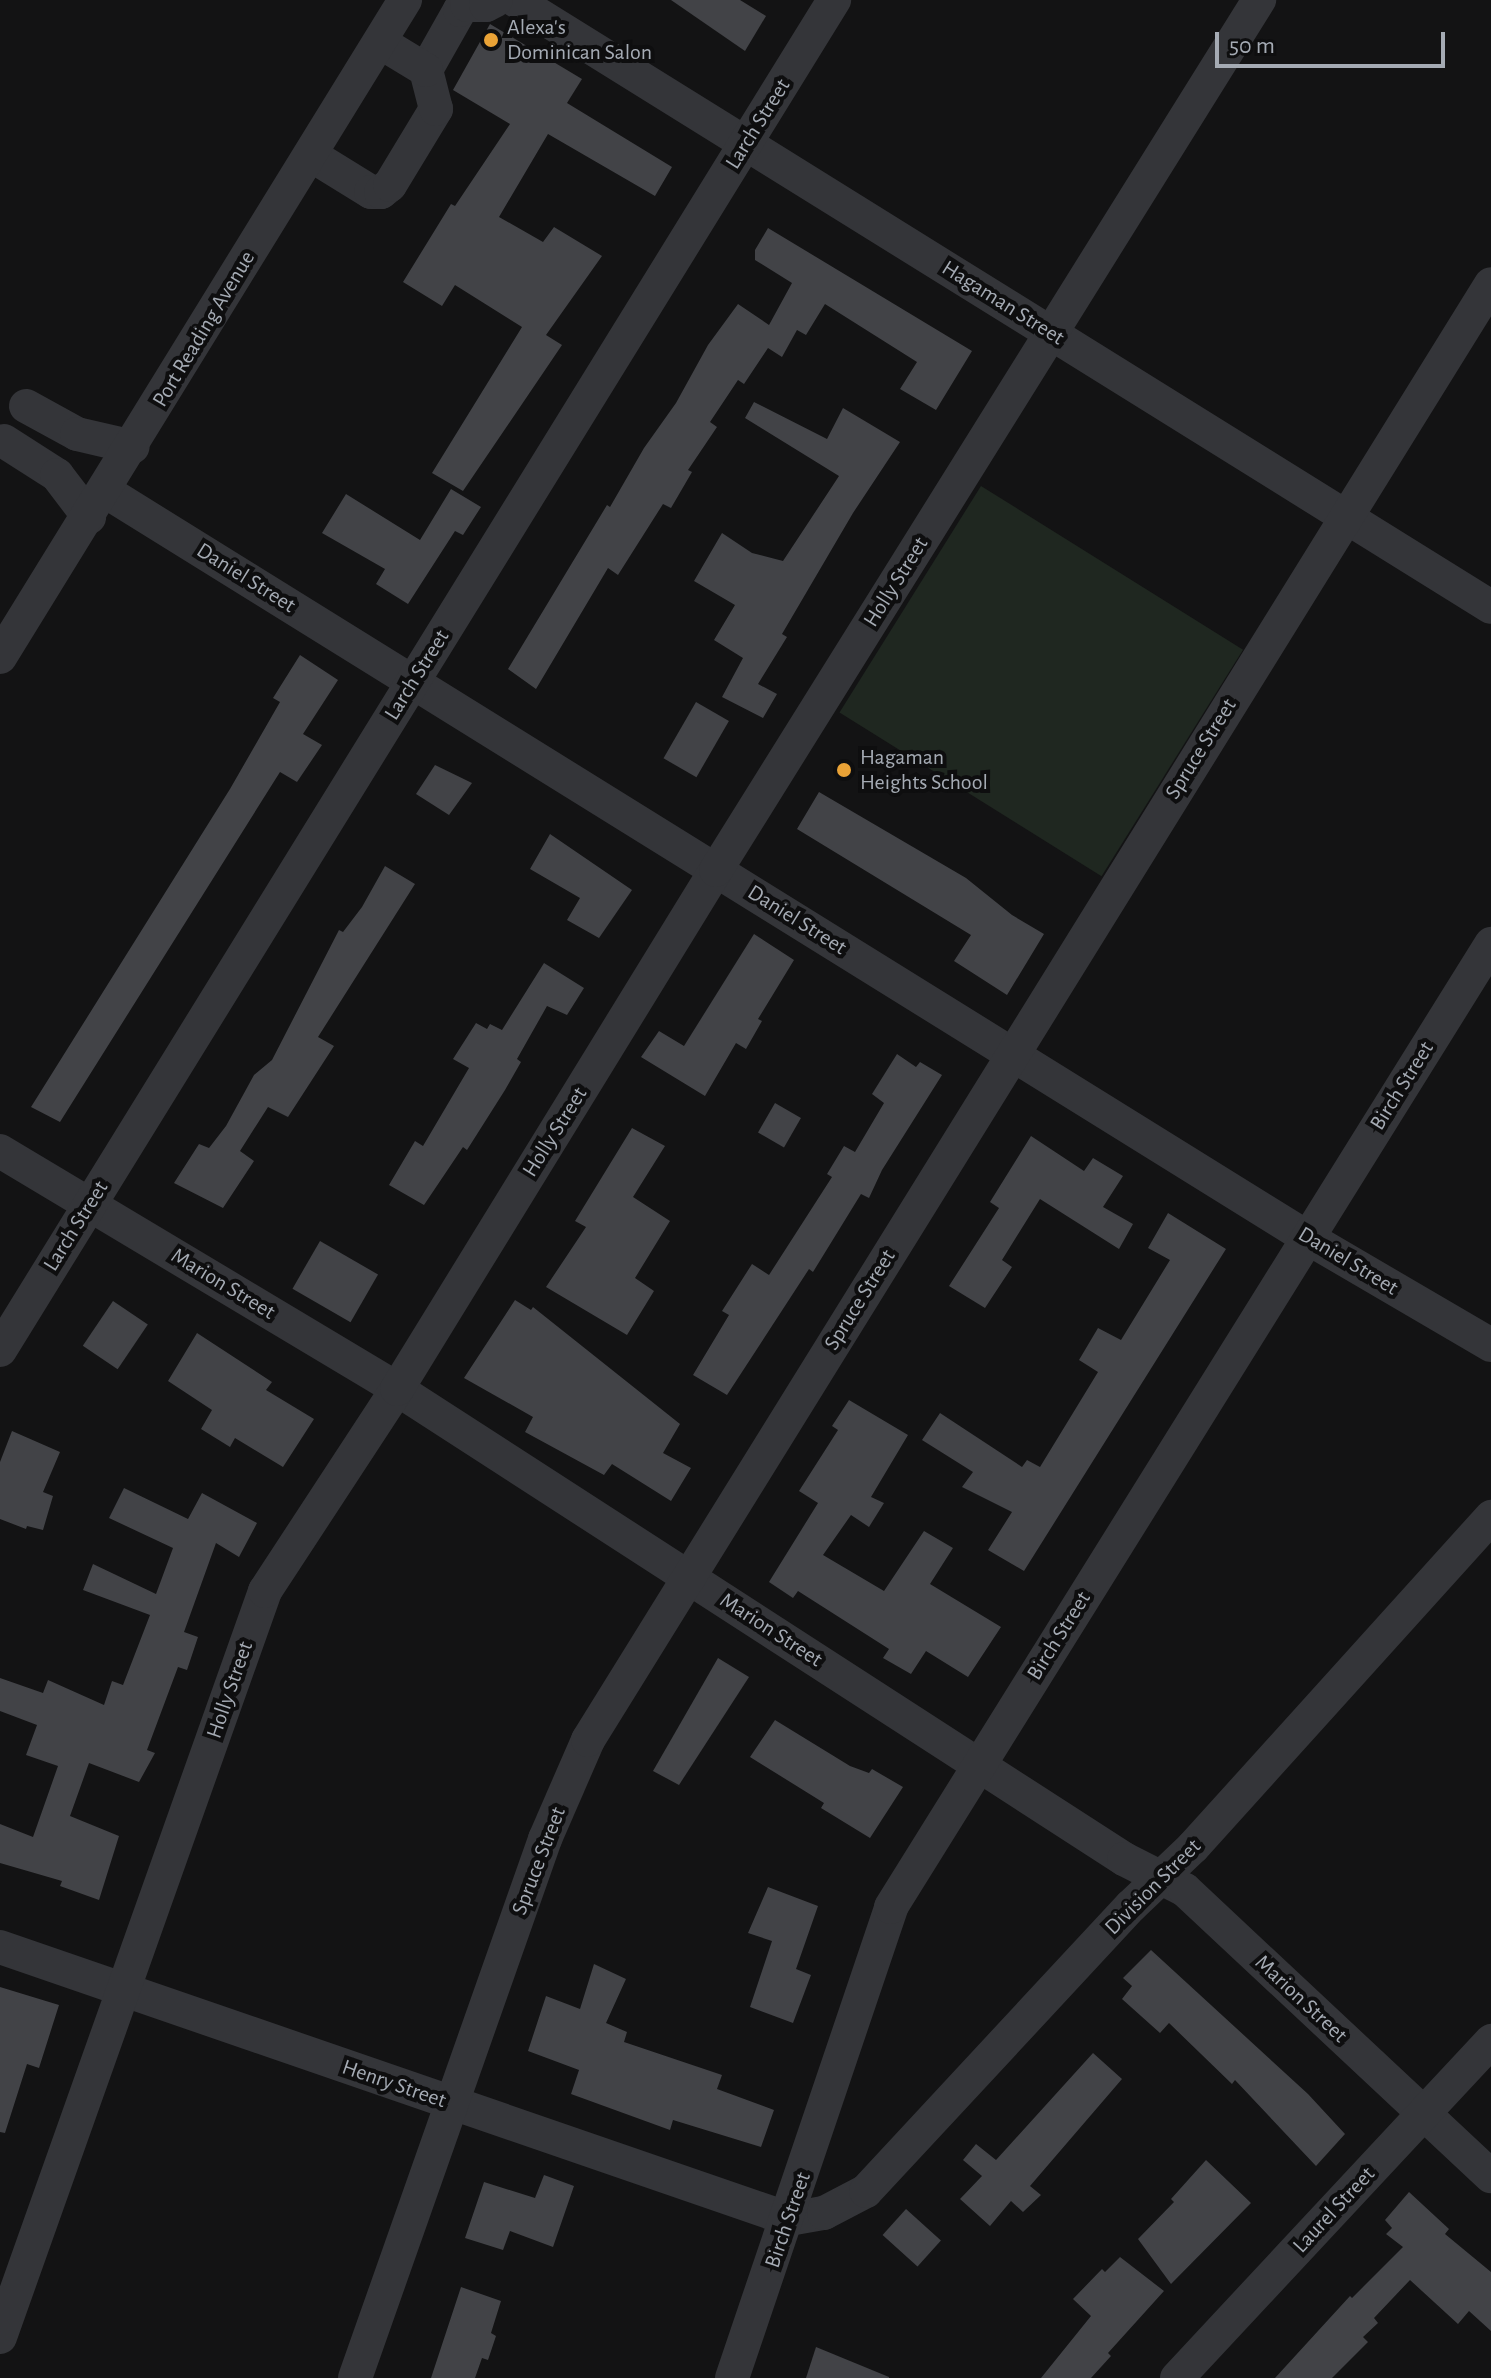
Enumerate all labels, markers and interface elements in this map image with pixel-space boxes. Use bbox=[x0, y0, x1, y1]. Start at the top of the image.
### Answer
place label: Alexa's Dominican Salon bbox=[507, 14, 652, 66]
scale bar bbox=[1219, 16, 1449, 66]
marker: Alexa's Dominican Salon bbox=[482, 31, 500, 49]
text: 50 m bbox=[1229, 34, 1275, 58]
street label: Larch Street bbox=[720, 74, 796, 174]
street label: Port Reading Avenue bbox=[147, 246, 261, 412]
street label: Hagaman Street bbox=[937, 255, 1069, 351]
street label: Holly Street bbox=[858, 532, 934, 632]
street label: Daniel Street bbox=[192, 537, 300, 619]
street label: Larch Street bbox=[379, 625, 455, 725]
street label: Spruce Street bbox=[1160, 694, 1242, 804]
place label: Hagaman Heights School bbox=[860, 744, 988, 796]
marker: Hagaman Heights School bbox=[835, 761, 853, 779]
street label: Daniel Street bbox=[743, 879, 851, 961]
street label: Birch Street bbox=[1364, 1037, 1440, 1135]
street label: Holly Street bbox=[517, 1082, 593, 1182]
street label: Larch Street bbox=[38, 1176, 114, 1276]
street label: Daniel Street bbox=[1293, 1221, 1403, 1301]
street label: Marion Street bbox=[166, 1243, 280, 1325]
street label: Spruce Street bbox=[819, 1245, 901, 1355]
street label: Marion Street bbox=[715, 1587, 827, 1673]
street label: Birch Street bbox=[1021, 1587, 1097, 1685]
street label: Holly Street bbox=[201, 1638, 259, 1742]
street label: Spruce Street bbox=[506, 1803, 572, 1919]
street label: Division Street bbox=[1099, 1833, 1207, 1941]
street label: Marion Street bbox=[1249, 1949, 1353, 2049]
street label: Henry Street bbox=[339, 2054, 449, 2114]
street label: Laurel Street bbox=[1287, 2161, 1381, 2259]
street label: Birch Street bbox=[759, 2169, 817, 2271]

